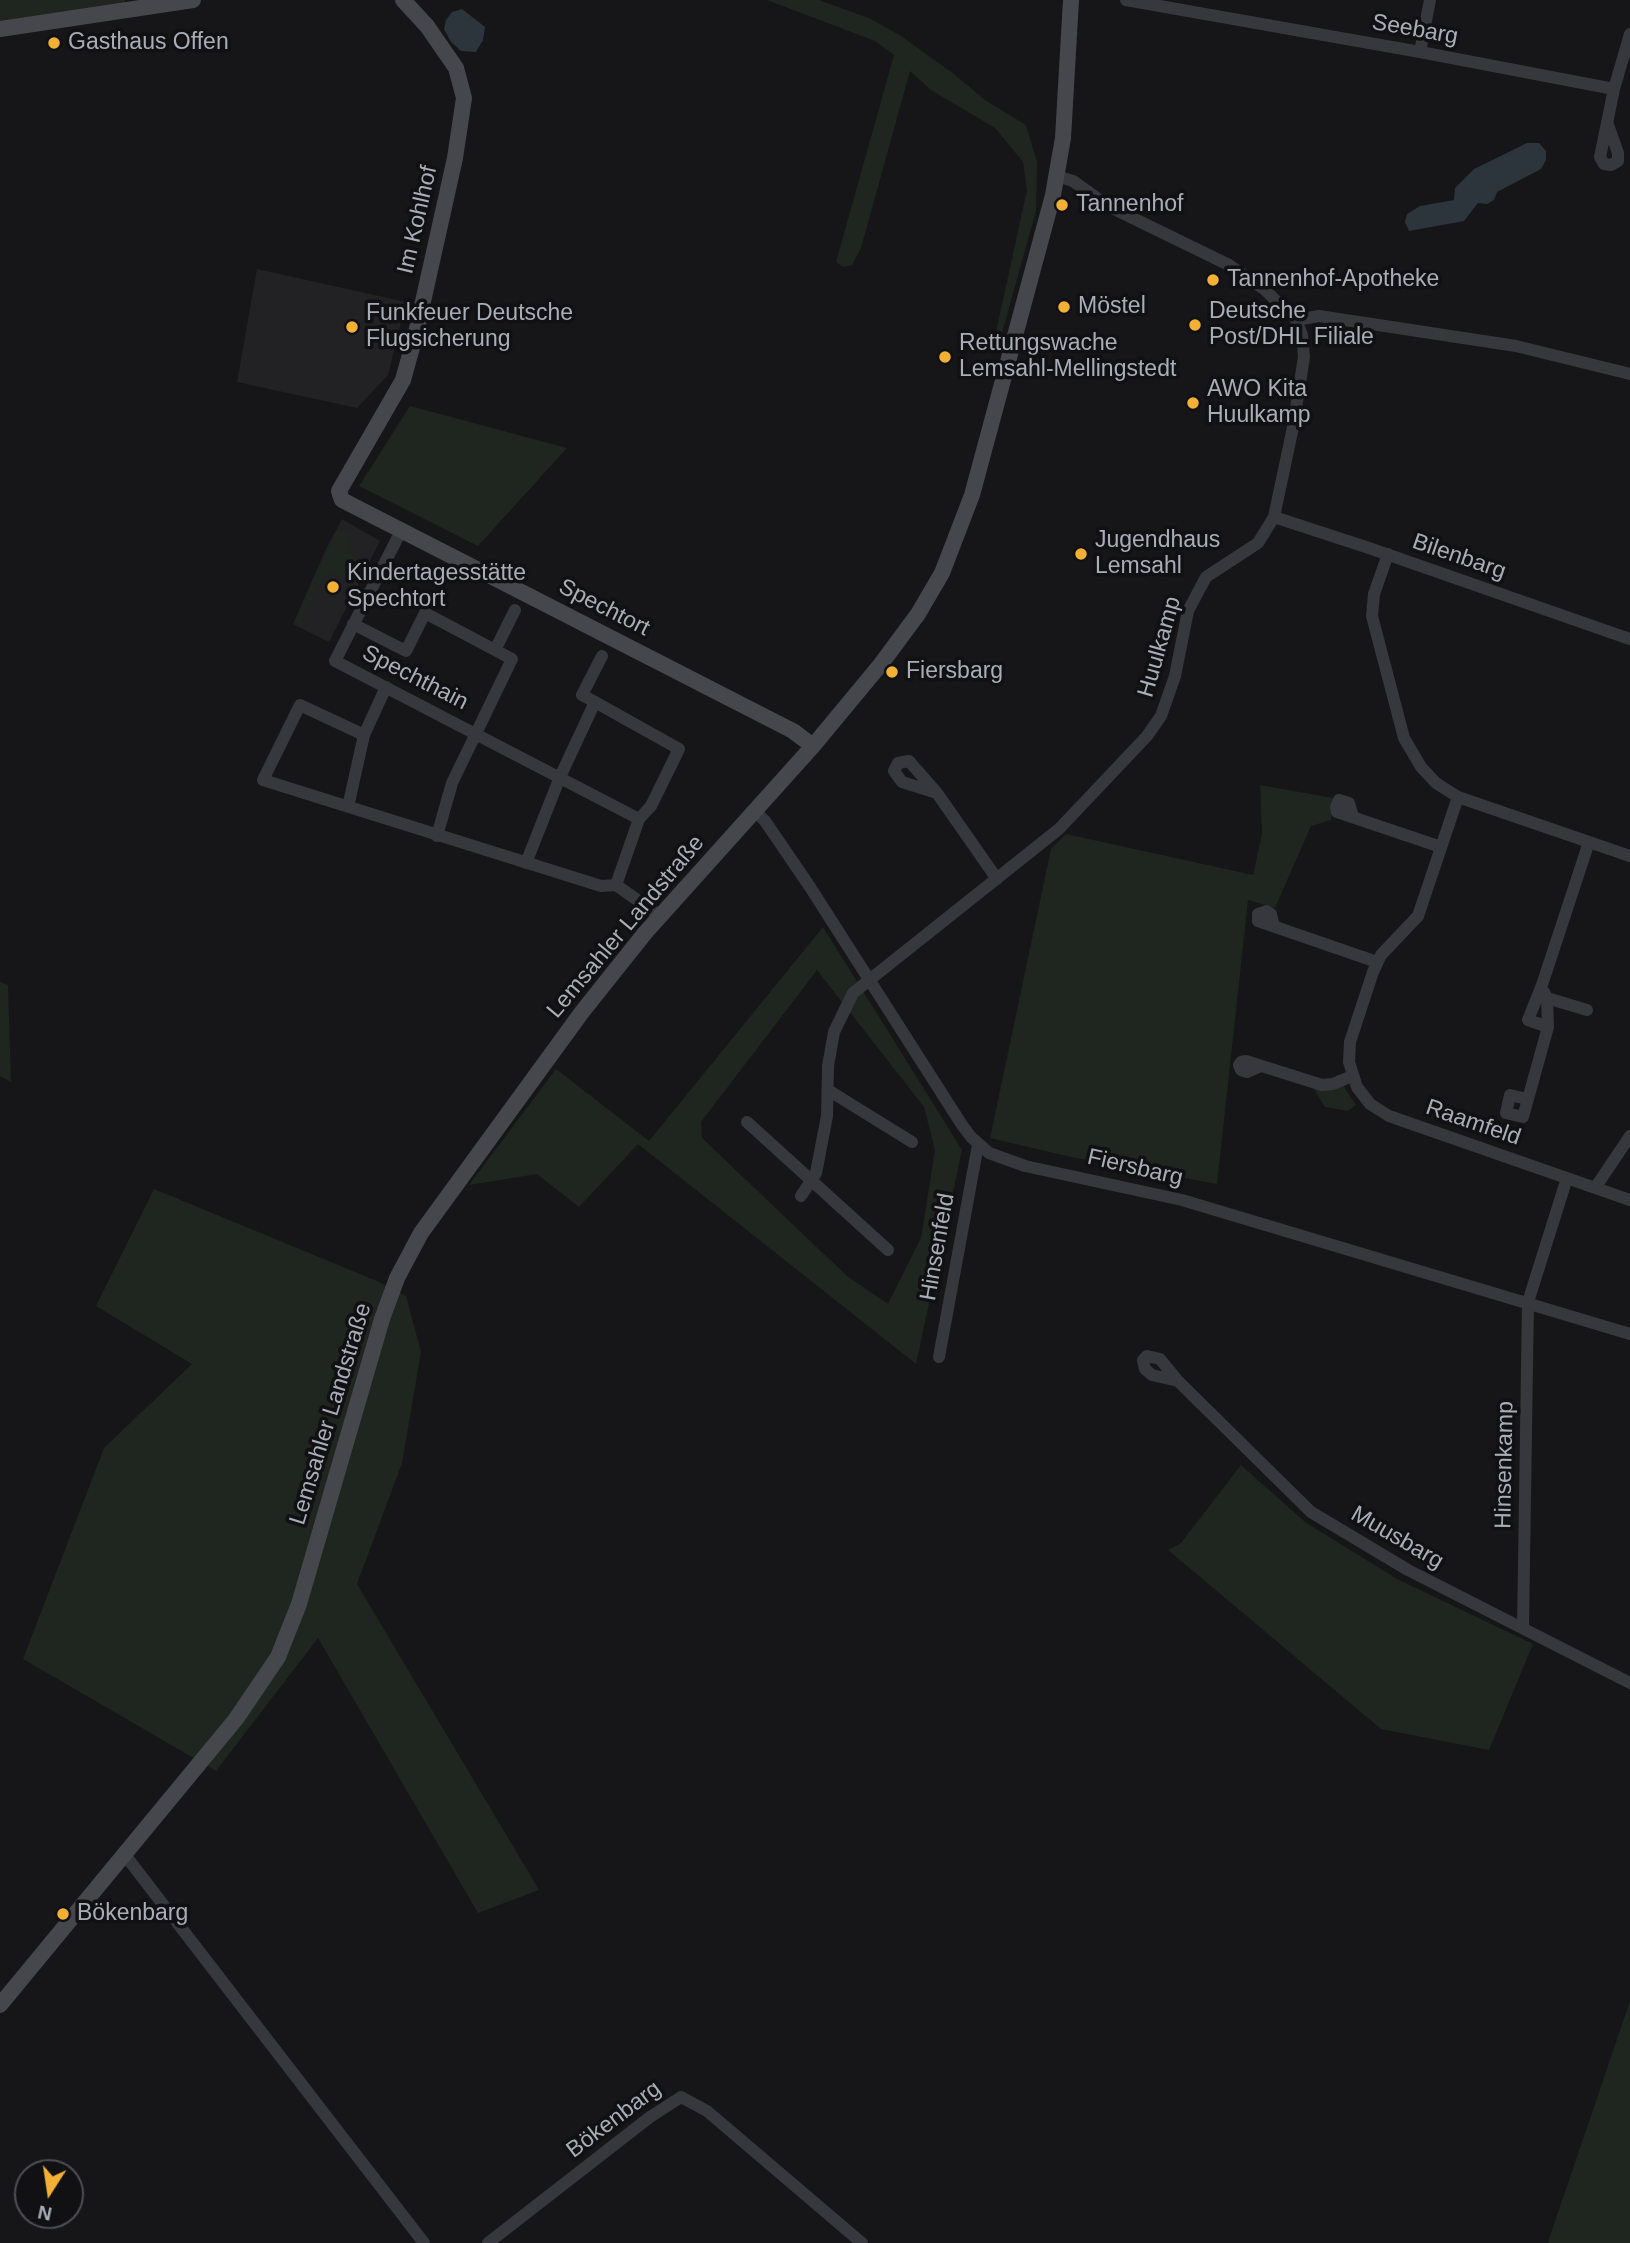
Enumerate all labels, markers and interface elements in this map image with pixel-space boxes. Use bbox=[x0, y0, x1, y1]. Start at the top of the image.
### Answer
street label: Seebarg bbox=[1370, 9, 1460, 51]
place label: Gasthaus Offen bbox=[68, 29, 229, 57]
marker: Gasthaus Offen bbox=[46, 35, 62, 51]
street label: Im Kohlhof bbox=[392, 163, 444, 277]
place label: Tannenhof bbox=[1076, 191, 1183, 219]
marker: Tannenhof bbox=[1054, 197, 1070, 213]
place label: Tannenhof-Apotheke bbox=[1227, 266, 1439, 294]
marker: Tannenhof-Apotheke bbox=[1205, 272, 1221, 288]
place label: Möstel bbox=[1078, 293, 1146, 321]
place label: Deutsche Post/DHL Filiale bbox=[1209, 298, 1374, 352]
marker: Möstel bbox=[1056, 299, 1072, 315]
place label: Funkfeuer Deutsche Flugsicherung bbox=[366, 300, 573, 354]
marker: Deutsche Post/DHL Filiale bbox=[1187, 317, 1203, 333]
marker: Funkfeuer Deutsche Flugsicherung bbox=[344, 319, 360, 335]
place label: Rettungswache Lemsahl-Mellingstedt bbox=[959, 330, 1176, 384]
marker: Rettungswache Lemsahl-Mellingstedt bbox=[937, 349, 953, 365]
place label: AWO Kita Huulkamp bbox=[1207, 376, 1311, 430]
marker: AWO Kita Huulkamp bbox=[1185, 395, 1201, 411]
place label: Jugendhaus Lemsahl bbox=[1095, 527, 1220, 581]
street label: Bilenbarg bbox=[1409, 528, 1509, 586]
marker: Jugendhaus Lemsahl bbox=[1073, 546, 1089, 562]
place label: Kindertagesstätte Spechtort bbox=[347, 560, 526, 614]
street label: Spechtort bbox=[554, 573, 654, 643]
marker: Kindertagesstätte Spechtort bbox=[325, 579, 341, 595]
street label: Huulkamp bbox=[1132, 593, 1188, 701]
street label: Spechthain bbox=[357, 640, 473, 716]
place label: Fiersbarg bbox=[906, 658, 1003, 686]
marker: Fiersbarg bbox=[884, 664, 900, 680]
street label: Lemsahler Landstraße bbox=[541, 830, 711, 1024]
street label: Raamfeld bbox=[1422, 1094, 1524, 1152]
street label: Fiersbarg bbox=[1085, 1144, 1185, 1192]
street label: Hinsenfeld bbox=[915, 1191, 961, 1303]
street label: Lemsahler Landstraße bbox=[284, 1300, 378, 1528]
street label: Hinsenkamp bbox=[1490, 1401, 1520, 1529]
street label: Muusbarg bbox=[1346, 1500, 1448, 1576]
place label: Bökenbarg bbox=[77, 1900, 188, 1928]
marker: Bökenbarg bbox=[55, 1906, 71, 1922]
street label: Bökenbarg bbox=[561, 2076, 667, 2164]
north arrow bbox=[14, 2159, 84, 2229]
text: N bbox=[36, 2201, 54, 2225]

